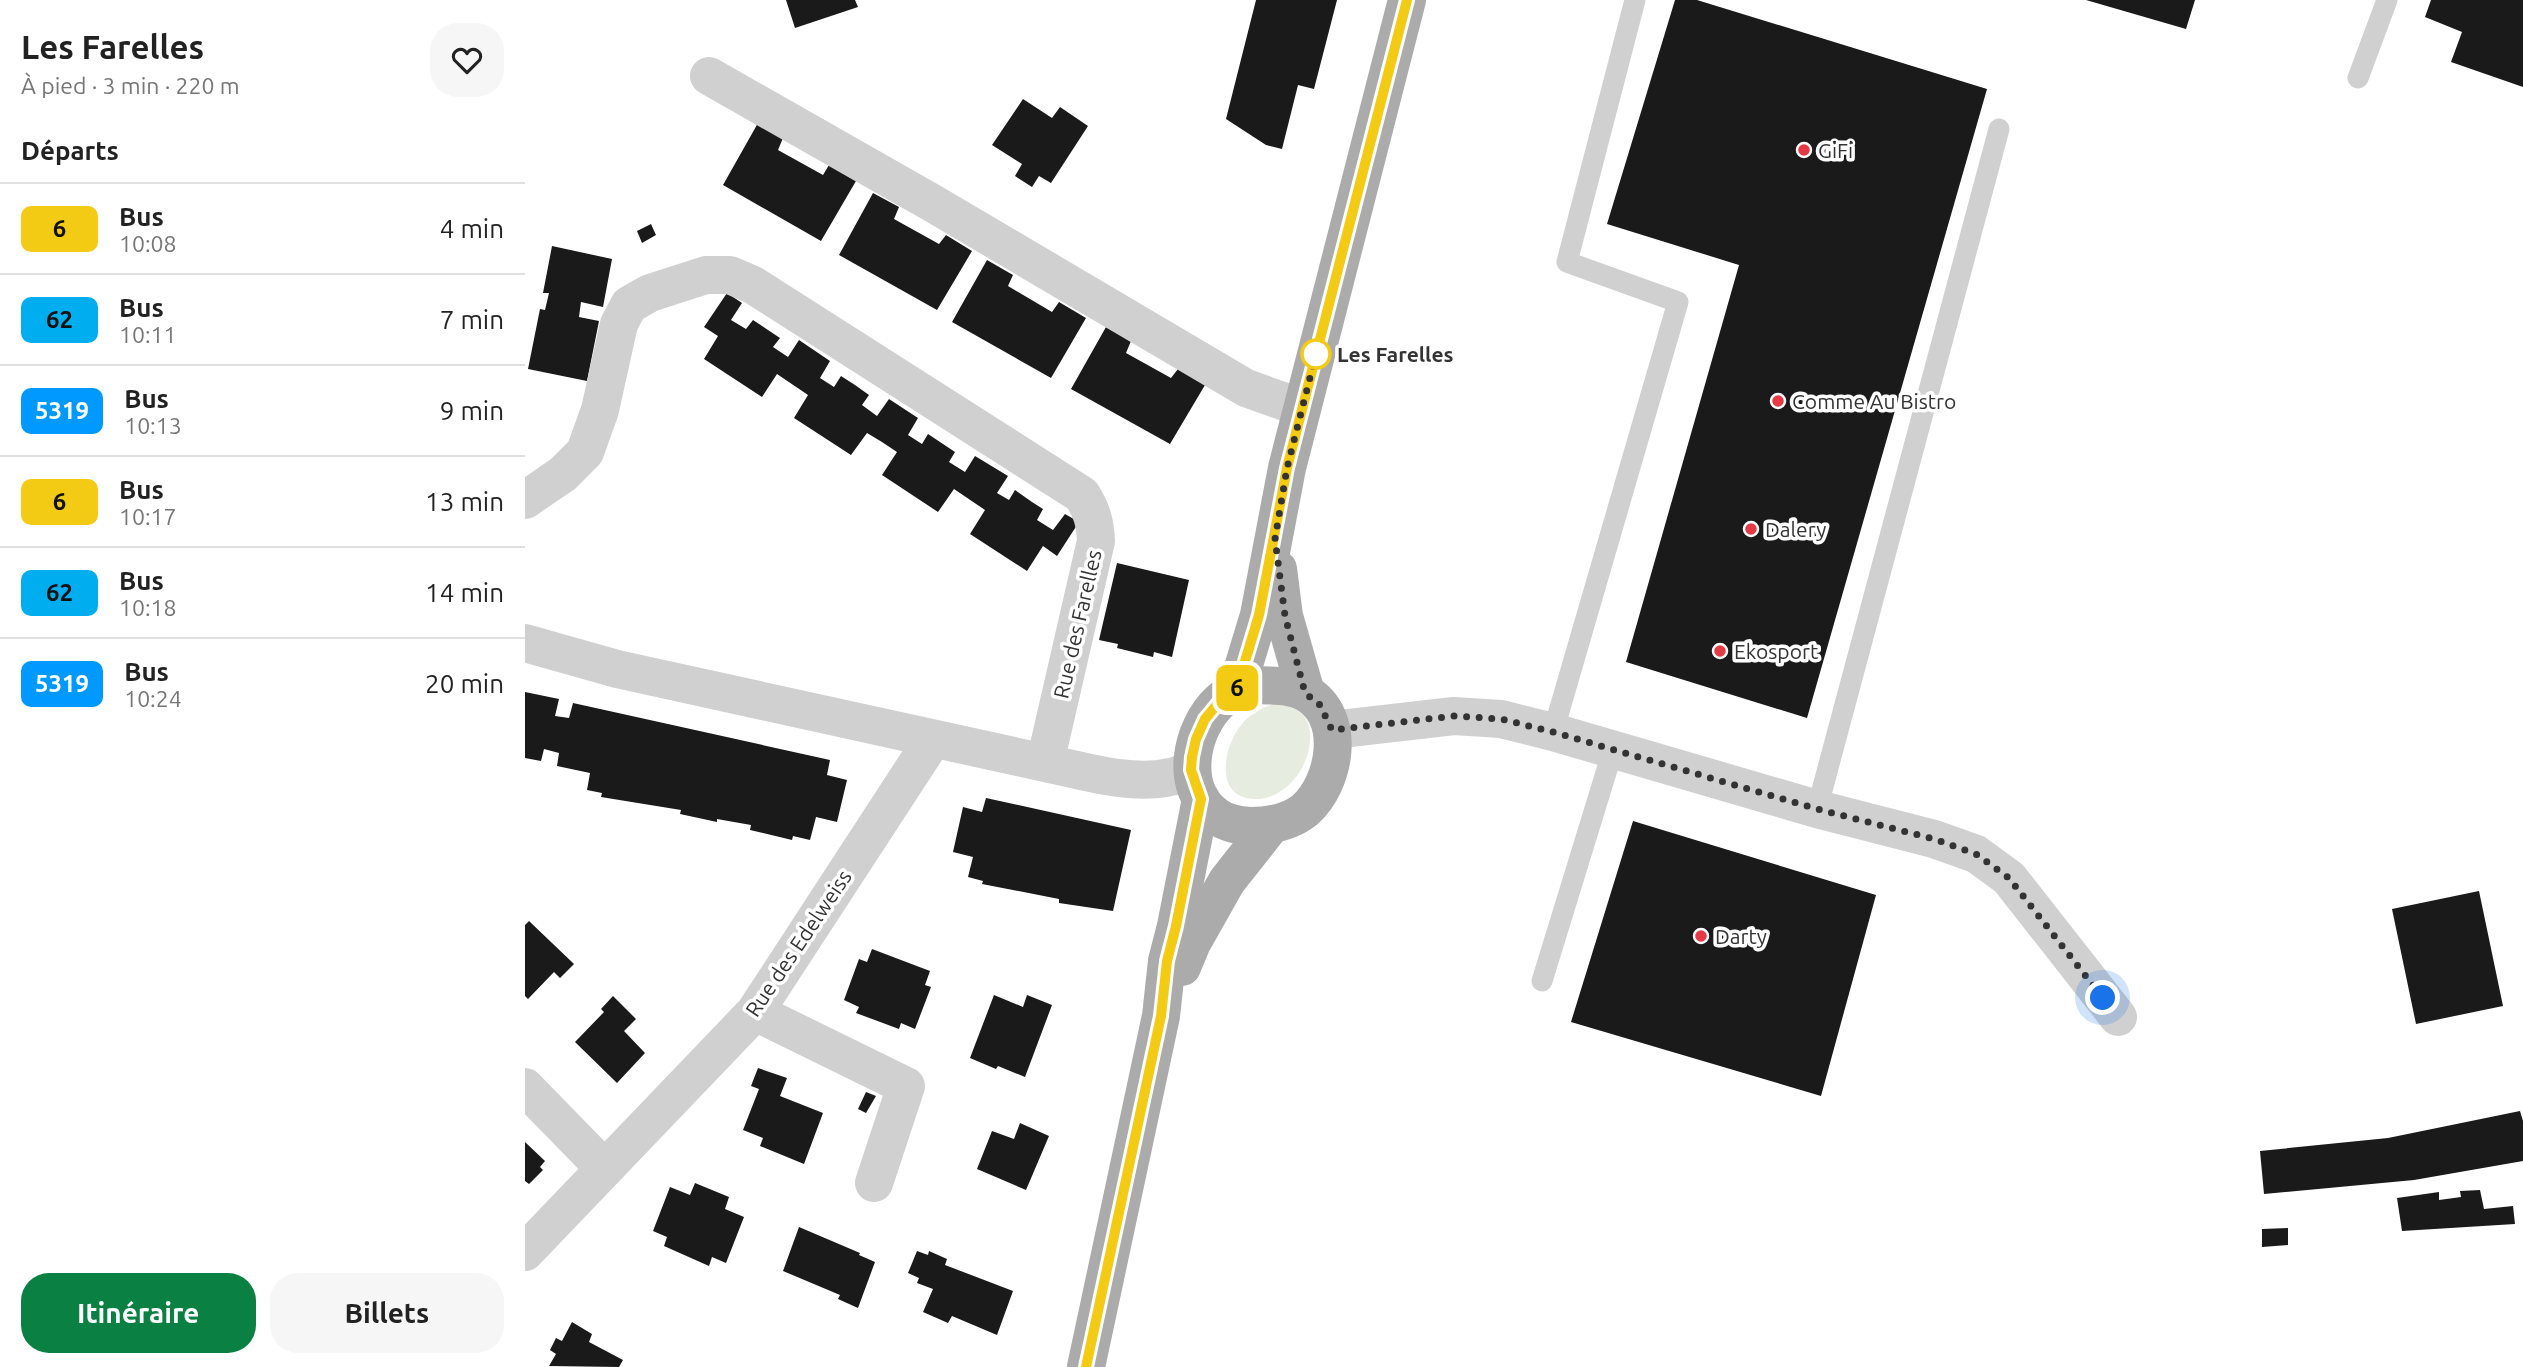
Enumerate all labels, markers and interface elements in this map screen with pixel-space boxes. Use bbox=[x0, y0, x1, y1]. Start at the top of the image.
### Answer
button: heart bbox=[430, 23, 504, 97]
text: Les Farelles bbox=[21, 28, 204, 65]
text: À pied · 3 min · 220 m bbox=[21, 73, 240, 98]
text: Départs bbox=[21, 136, 119, 165]
place label: GiFi bbox=[1818, 138, 1853, 162]
marker: GiFi bbox=[1796, 142, 1812, 158]
text: Bus bbox=[119, 202, 164, 231]
text: 4 min bbox=[440, 214, 504, 243]
text: 6 bbox=[53, 215, 66, 242]
text: 10:08 bbox=[119, 231, 177, 256]
text: Bus bbox=[119, 293, 164, 322]
text: 7 min bbox=[440, 305, 504, 334]
text: 62 bbox=[46, 306, 73, 333]
text: 10:11 bbox=[119, 322, 177, 347]
marker: Les Farelles bbox=[1301, 339, 1331, 369]
place label: Les Farelles bbox=[1337, 342, 1454, 366]
text: Bus bbox=[124, 384, 169, 413]
place label: Comme Au Bistro bbox=[1792, 389, 1956, 413]
marker: Comme Au Bistro bbox=[1770, 393, 1786, 409]
text: 9 min bbox=[440, 396, 504, 425]
text: 5319 bbox=[35, 397, 89, 424]
text: 10:13 bbox=[124, 413, 182, 438]
text: Bus bbox=[119, 475, 164, 504]
text: 13 min bbox=[425, 487, 504, 516]
text: 6 bbox=[53, 488, 66, 515]
text: 10:17 bbox=[119, 504, 177, 529]
place label: Dalery bbox=[1765, 517, 1826, 541]
marker: Dalery bbox=[1743, 521, 1759, 537]
street label: Rue des Farelles bbox=[1048, 547, 1106, 701]
text: Bus bbox=[119, 566, 164, 595]
text: 14 min bbox=[425, 578, 504, 607]
text: 62 bbox=[46, 579, 73, 606]
text: 10:18 bbox=[119, 595, 177, 620]
place label: Ekosport bbox=[1734, 639, 1818, 663]
marker: Ekosport bbox=[1712, 643, 1728, 659]
text: Bus bbox=[124, 657, 169, 686]
line badge: 6 bbox=[1214, 665, 1260, 711]
text: 20 min bbox=[425, 669, 504, 698]
text: 5319 bbox=[35, 670, 89, 697]
text: 6 bbox=[1230, 674, 1244, 701]
text: 10:24 bbox=[124, 686, 182, 711]
street label: Rue des Edelweiss bbox=[740, 865, 856, 1021]
place label: Darty bbox=[1715, 924, 1767, 948]
marker: Darty bbox=[1693, 928, 1709, 944]
your location bbox=[2085, 980, 2120, 1015]
button: Itinéraire bbox=[21, 1273, 256, 1353]
button: Billets bbox=[270, 1273, 504, 1353]

